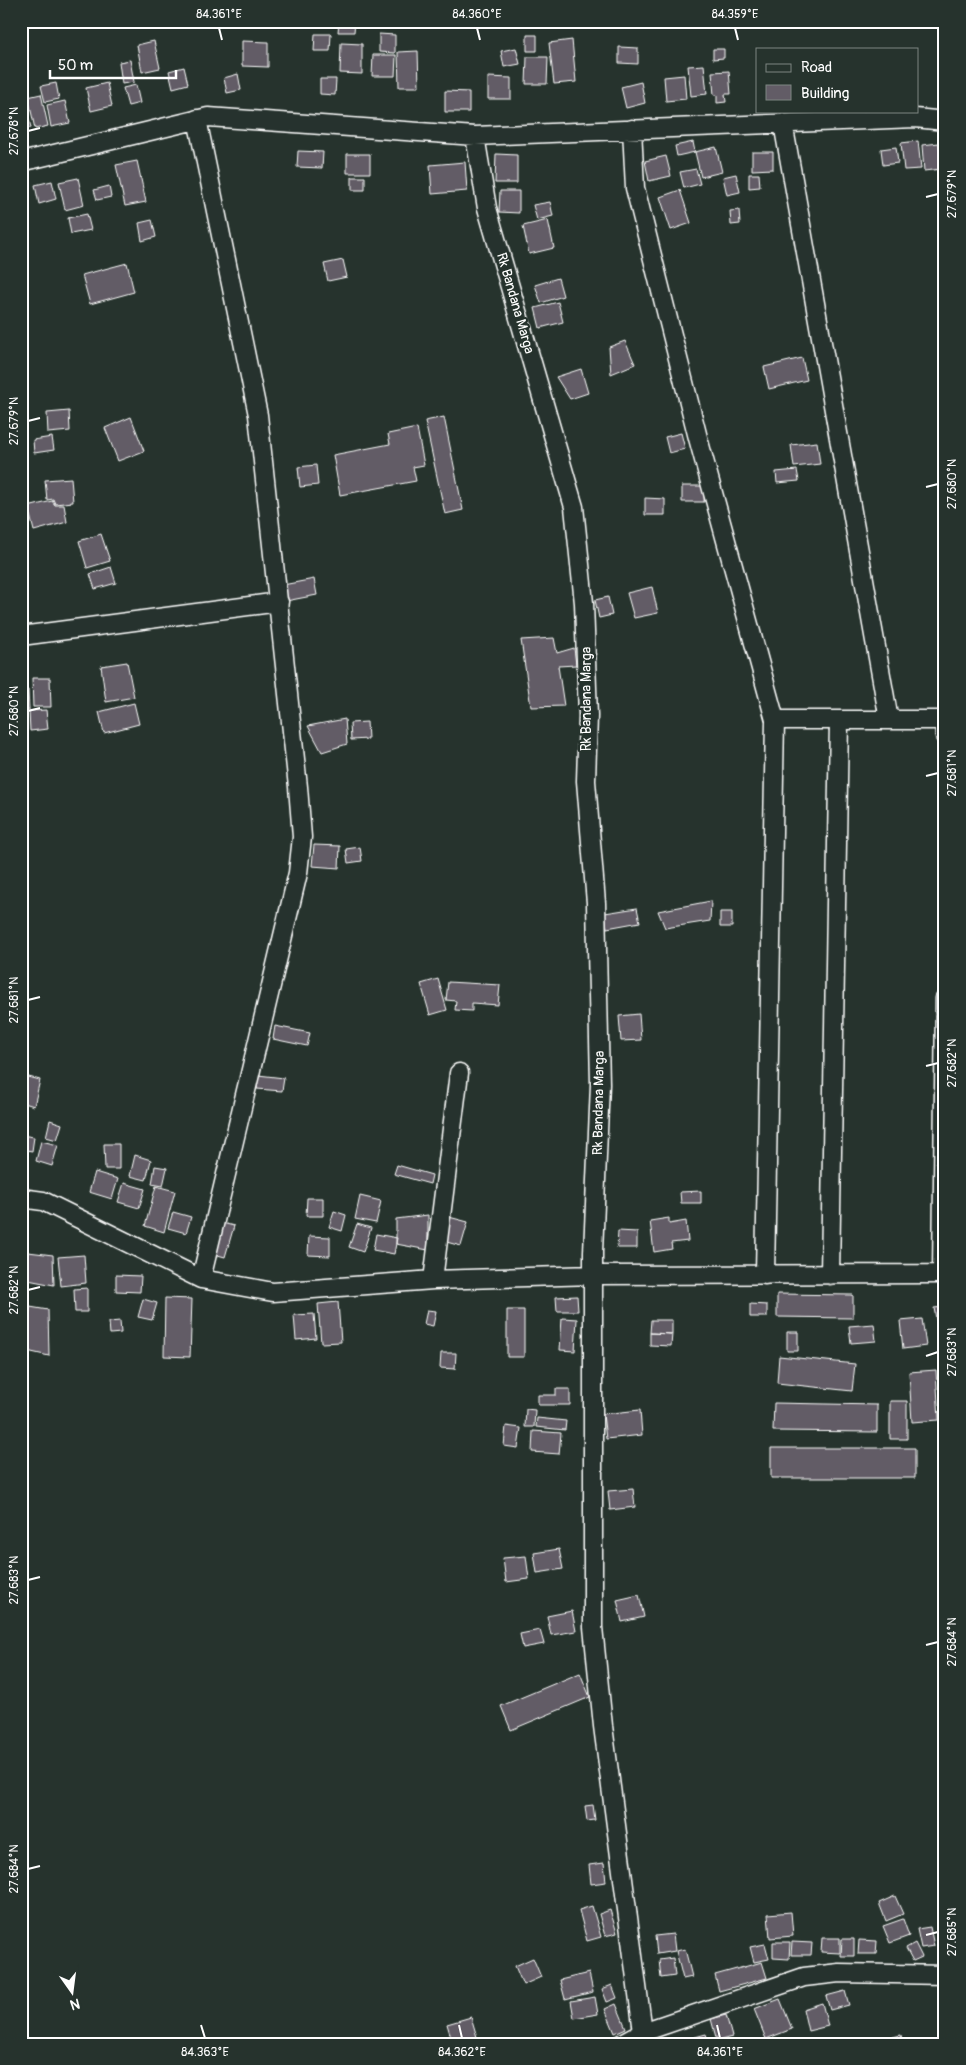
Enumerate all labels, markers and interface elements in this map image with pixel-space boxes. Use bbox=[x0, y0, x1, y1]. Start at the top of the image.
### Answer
text: 84.361°E bbox=[196, 7, 242, 22]
text: 84.360°E bbox=[452, 7, 502, 22]
text: 84.359°E bbox=[712, 7, 758, 22]
scale bar bbox=[50, 48, 176, 80]
legend bbox=[756, 48, 918, 112]
text: 50 m bbox=[58, 56, 93, 75]
text: Road bbox=[801, 58, 832, 77]
text: Building bbox=[801, 84, 849, 103]
text: 27.678°N bbox=[7, 107, 22, 155]
text: 27.679°N bbox=[945, 170, 960, 218]
street label: Rk Bandana Marga bbox=[493, 251, 538, 356]
text: 27.679°N bbox=[7, 397, 22, 445]
text: 27.680°N bbox=[945, 459, 960, 509]
street label: Rk Bandana Marga bbox=[578, 647, 595, 751]
text: 27.680°N bbox=[7, 686, 22, 736]
text: 27.681°N bbox=[945, 750, 960, 796]
text: 27.681°N bbox=[7, 977, 22, 1023]
text: 27.682°N bbox=[945, 1039, 960, 1087]
street label: Rk Bandana Marga bbox=[589, 1051, 608, 1155]
text: 27.682°N bbox=[7, 1266, 22, 1314]
text: 27.683°N bbox=[945, 1328, 960, 1376]
text: 27.683°N bbox=[7, 1556, 22, 1604]
text: 27.684°N bbox=[945, 1617, 960, 1667]
text: 27.684°N bbox=[7, 1844, 22, 1894]
text: 27.685°N bbox=[945, 1908, 960, 1956]
north arrow bbox=[48, 1968, 98, 2018]
text: N bbox=[68, 1995, 82, 2014]
text: 84.363°E bbox=[181, 2045, 229, 2060]
text: 84.362°E bbox=[438, 2045, 486, 2060]
text: 84.361°E bbox=[697, 2045, 743, 2060]

